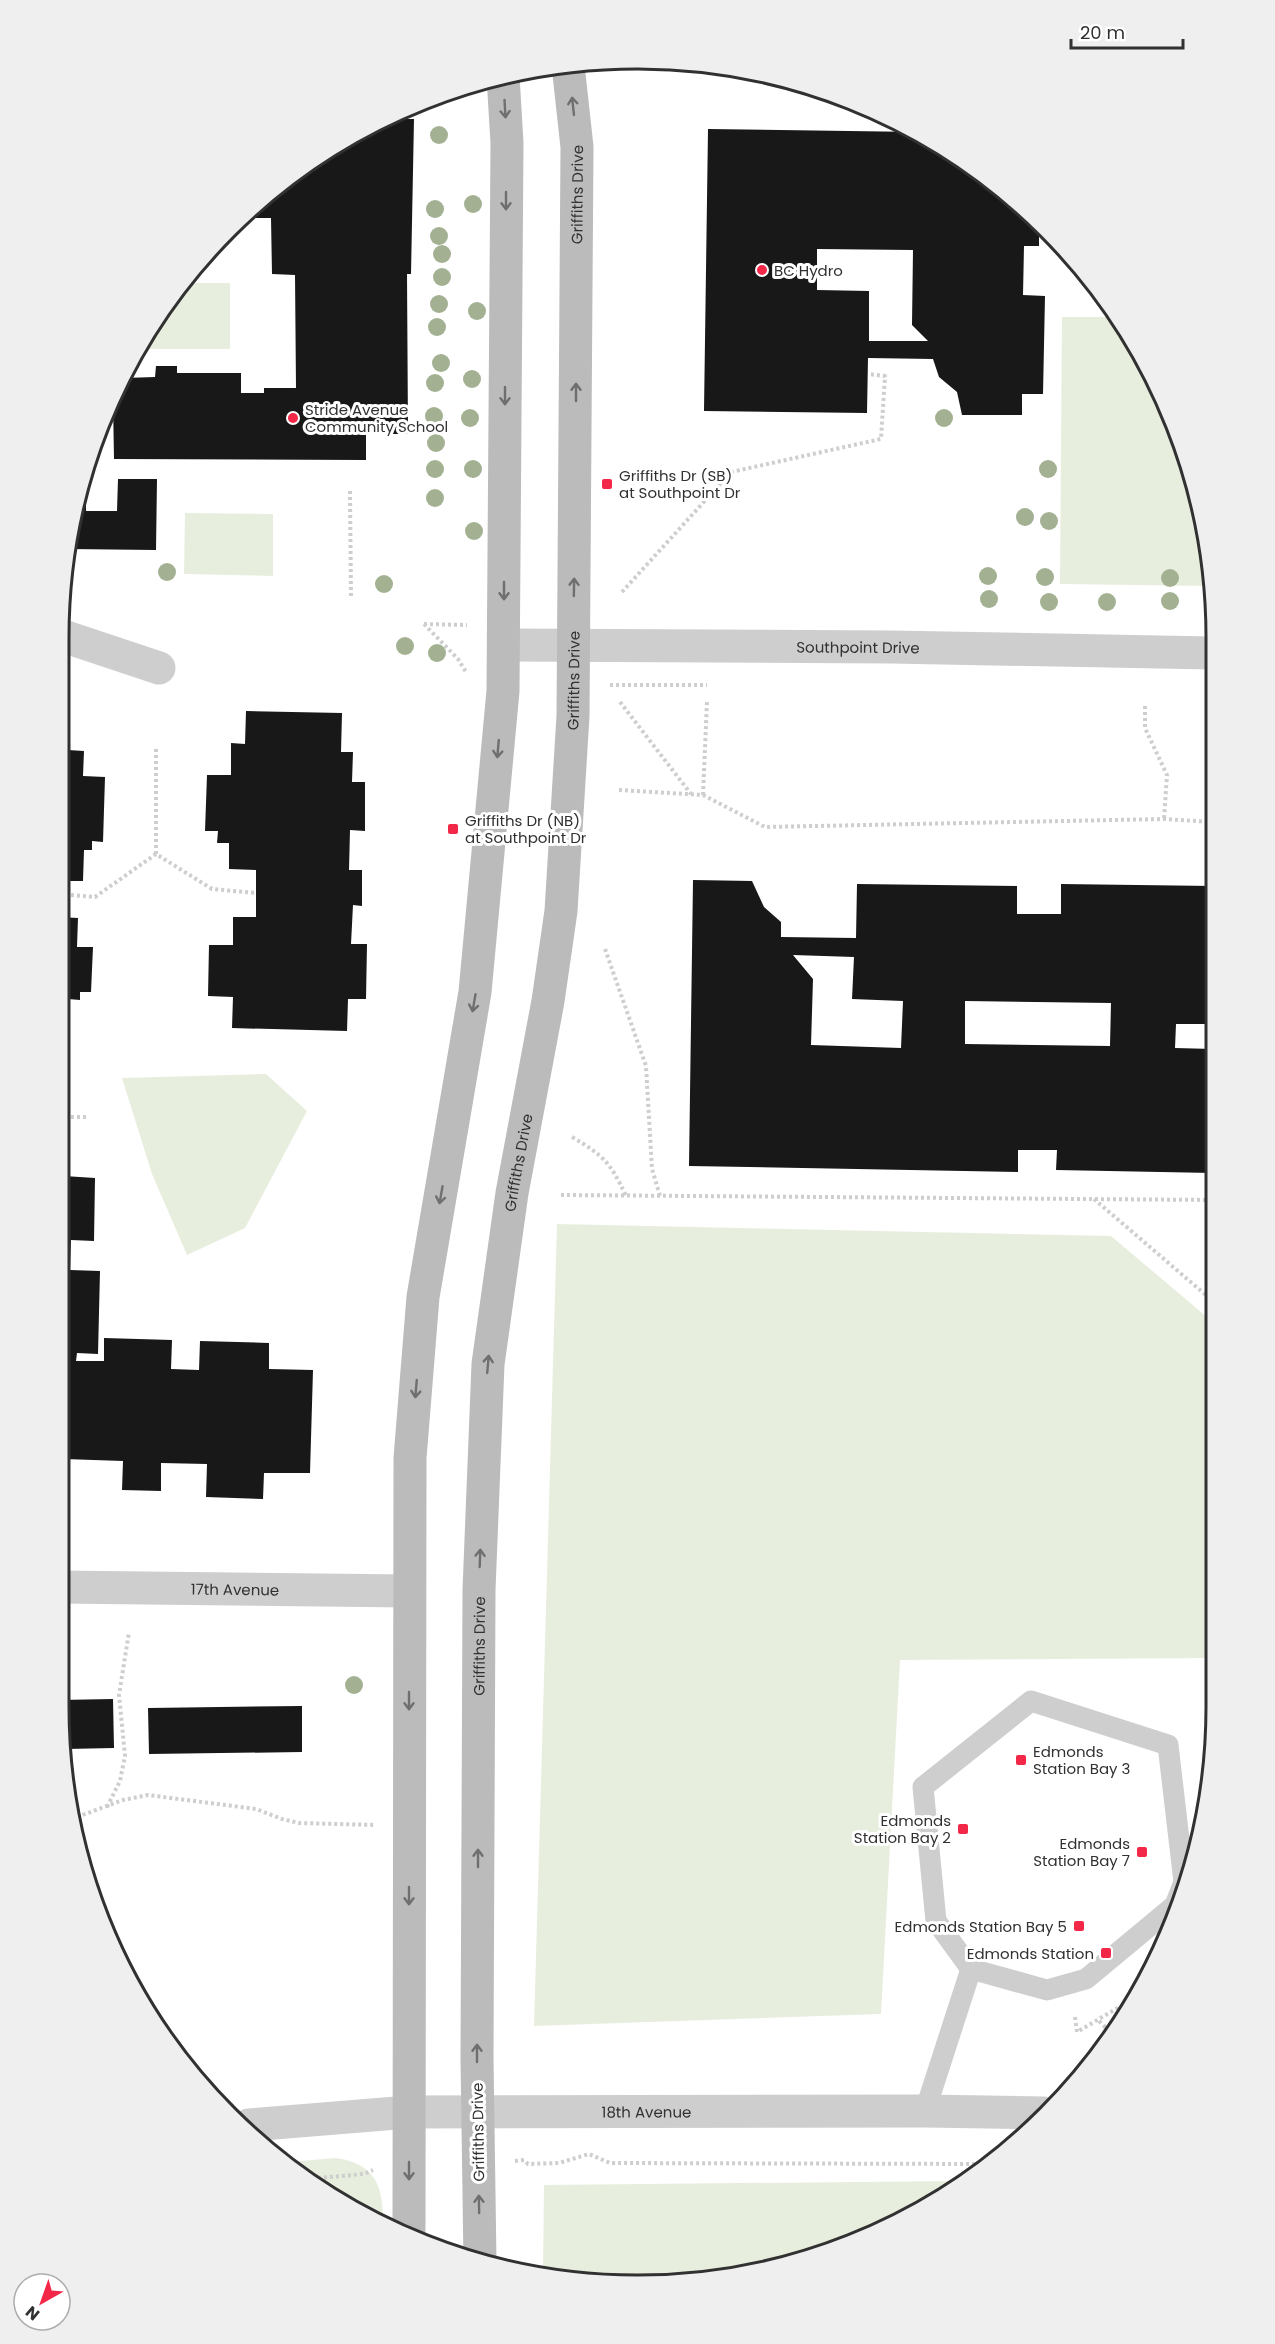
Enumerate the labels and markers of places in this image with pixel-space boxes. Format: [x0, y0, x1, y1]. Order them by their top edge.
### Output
place label: BC Hydro [774, 260, 843, 281]
marker: BC Hydro [755, 263, 769, 277]
place label: Stride Avenue Community School [305, 399, 448, 437]
marker: Stride Avenue Community School [286, 411, 300, 425]
place label: Griffiths Dr (SB) at Southpoint Dr [619, 465, 741, 503]
marker: Griffiths Dr (SB) at Southpoint Dr [600, 477, 614, 491]
place label: Griffiths Dr (NB) at Southpoint Dr [465, 810, 587, 848]
marker: Griffiths Dr (NB) at Southpoint Dr [446, 822, 460, 836]
place label: Edmonds Station Bay 3 [1033, 1741, 1130, 1779]
marker: Edmonds Station Bay 3 [1014, 1753, 1028, 1767]
place label: Edmonds Station Bay 2 [854, 1810, 951, 1848]
marker: Edmonds Station Bay 2 [956, 1822, 970, 1836]
place label: Edmonds Station Bay 7 [1033, 1833, 1130, 1871]
marker: Edmonds Station Bay 7 [1135, 1845, 1149, 1859]
place label: Edmonds Station Bay 5 [895, 1916, 1067, 1937]
marker: Edmonds Station Bay 5 [1072, 1919, 1086, 1933]
place label: Edmonds Station [967, 1943, 1094, 1964]
marker: Edmonds Station [1099, 1946, 1113, 1960]

